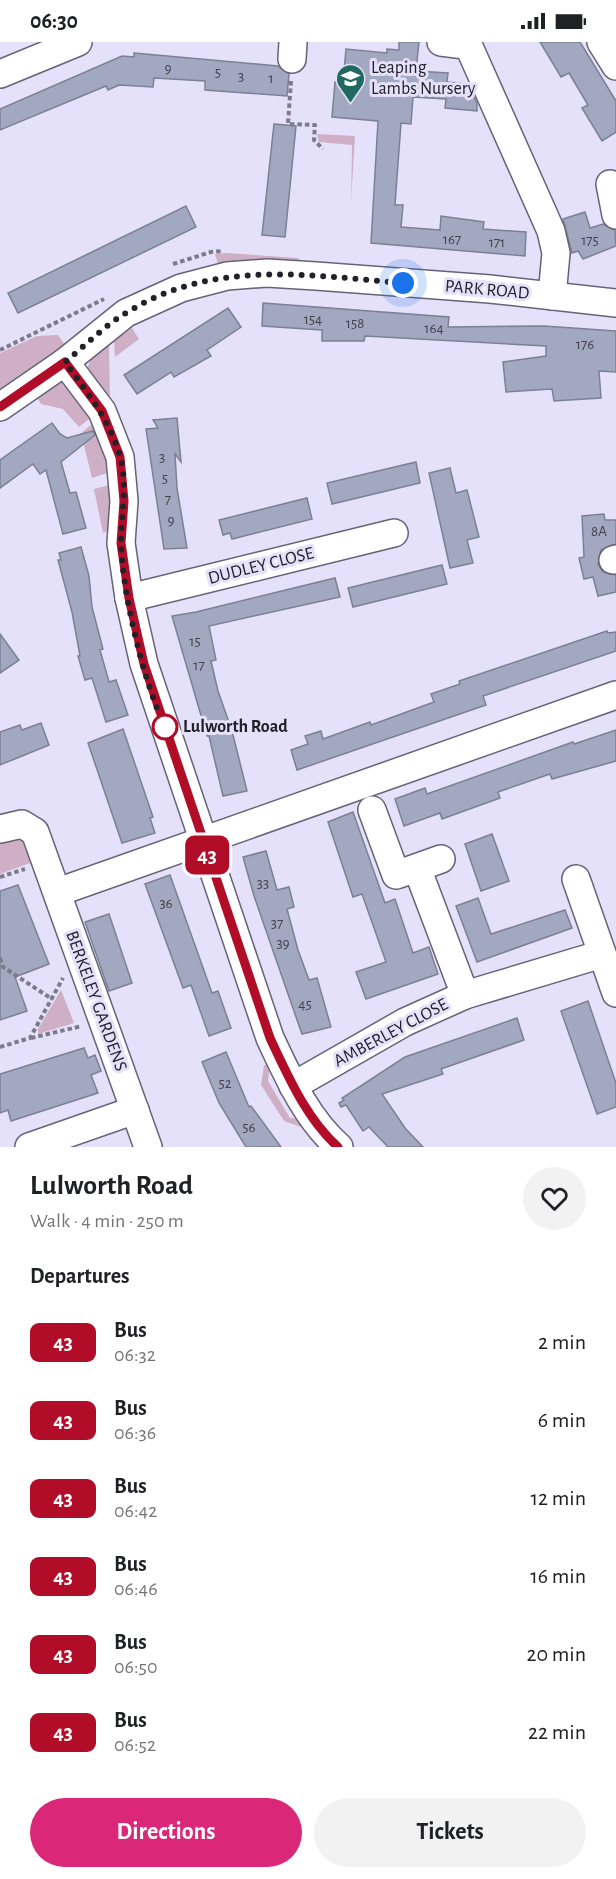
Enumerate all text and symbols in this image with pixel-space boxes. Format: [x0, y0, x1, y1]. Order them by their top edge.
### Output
text: 06:30 [30, 10, 78, 32]
place label: Leaping Lambs Nursery [371, 59, 476, 98]
house number: 9 [164, 61, 172, 76]
school or university icon: Leaping Lambs Nursery [334, 62, 366, 104]
house number: 5 [215, 65, 221, 80]
house number: 3 [238, 69, 244, 84]
house number: 1 [268, 71, 274, 86]
house number: 167 [443, 232, 461, 247]
house number: 175 [581, 233, 599, 248]
house number: 171 [489, 235, 505, 250]
your location [388, 268, 418, 298]
street label: PARK ROAD [444, 277, 530, 303]
house number: 154 [304, 312, 322, 327]
house number: 158 [346, 316, 364, 331]
house number: 164 [424, 321, 444, 336]
house number: 176 [576, 337, 594, 352]
house number: 3 [159, 450, 165, 465]
house number: 5 [162, 471, 168, 486]
house number: 7 [165, 492, 171, 507]
house number: 9 [167, 513, 175, 528]
house number: 8A [591, 524, 607, 539]
street label: DUDLEY CLOSE [206, 544, 316, 588]
house number: 15 [189, 634, 201, 649]
house number: 17 [193, 658, 205, 673]
marker: Lulworth Road [152, 714, 178, 740]
place label: Lulworth Road [183, 718, 288, 736]
line badge: 43 [180, 836, 234, 874]
text: 43 [197, 845, 217, 866]
house number: 33 [257, 876, 269, 891]
house number: 36 [159, 896, 173, 911]
house number: 37 [271, 916, 283, 931]
street label: BERKELEY GARDENS [62, 928, 130, 1074]
house number: 39 [276, 936, 290, 951]
street label: AMBERLEY CLOSE [331, 995, 451, 1071]
house number: 45 [298, 997, 312, 1012]
house number: 52 [218, 1076, 232, 1091]
house number: 56 [242, 1120, 256, 1135]
button: heart [523, 1167, 586, 1230]
text: Lulworth Road [30, 1172, 193, 1200]
text: Walk · 4 min · 250 m [30, 1211, 184, 1231]
text: Departures [30, 1265, 130, 1287]
text: Bus [114, 1319, 147, 1341]
text: 2 min [538, 1331, 586, 1353]
text: 43 [53, 1332, 73, 1353]
text: 06:32 [114, 1345, 156, 1365]
text: Bus [114, 1397, 147, 1419]
text: 6 min [538, 1409, 586, 1431]
text: 43 [53, 1410, 73, 1431]
text: 06:36 [114, 1423, 156, 1443]
text: Bus [114, 1475, 147, 1497]
text: 12 min [531, 1487, 586, 1509]
text: 43 [53, 1488, 73, 1509]
text: 06:42 [114, 1501, 157, 1521]
text: Bus [114, 1553, 147, 1575]
text: 16 min [530, 1565, 586, 1587]
text: 43 [53, 1566, 73, 1587]
text: 06:46 [114, 1579, 158, 1599]
text: Bus [114, 1631, 147, 1653]
text: 20 min [526, 1643, 586, 1665]
text: 43 [53, 1644, 73, 1665]
text: 06:50 [114, 1657, 157, 1677]
text: Bus [114, 1709, 147, 1731]
text: 22 min [528, 1721, 586, 1743]
text: 43 [53, 1722, 73, 1743]
text: 06:52 [114, 1735, 156, 1755]
button: Directions [30, 1798, 302, 1867]
button: Tickets [314, 1798, 586, 1867]

